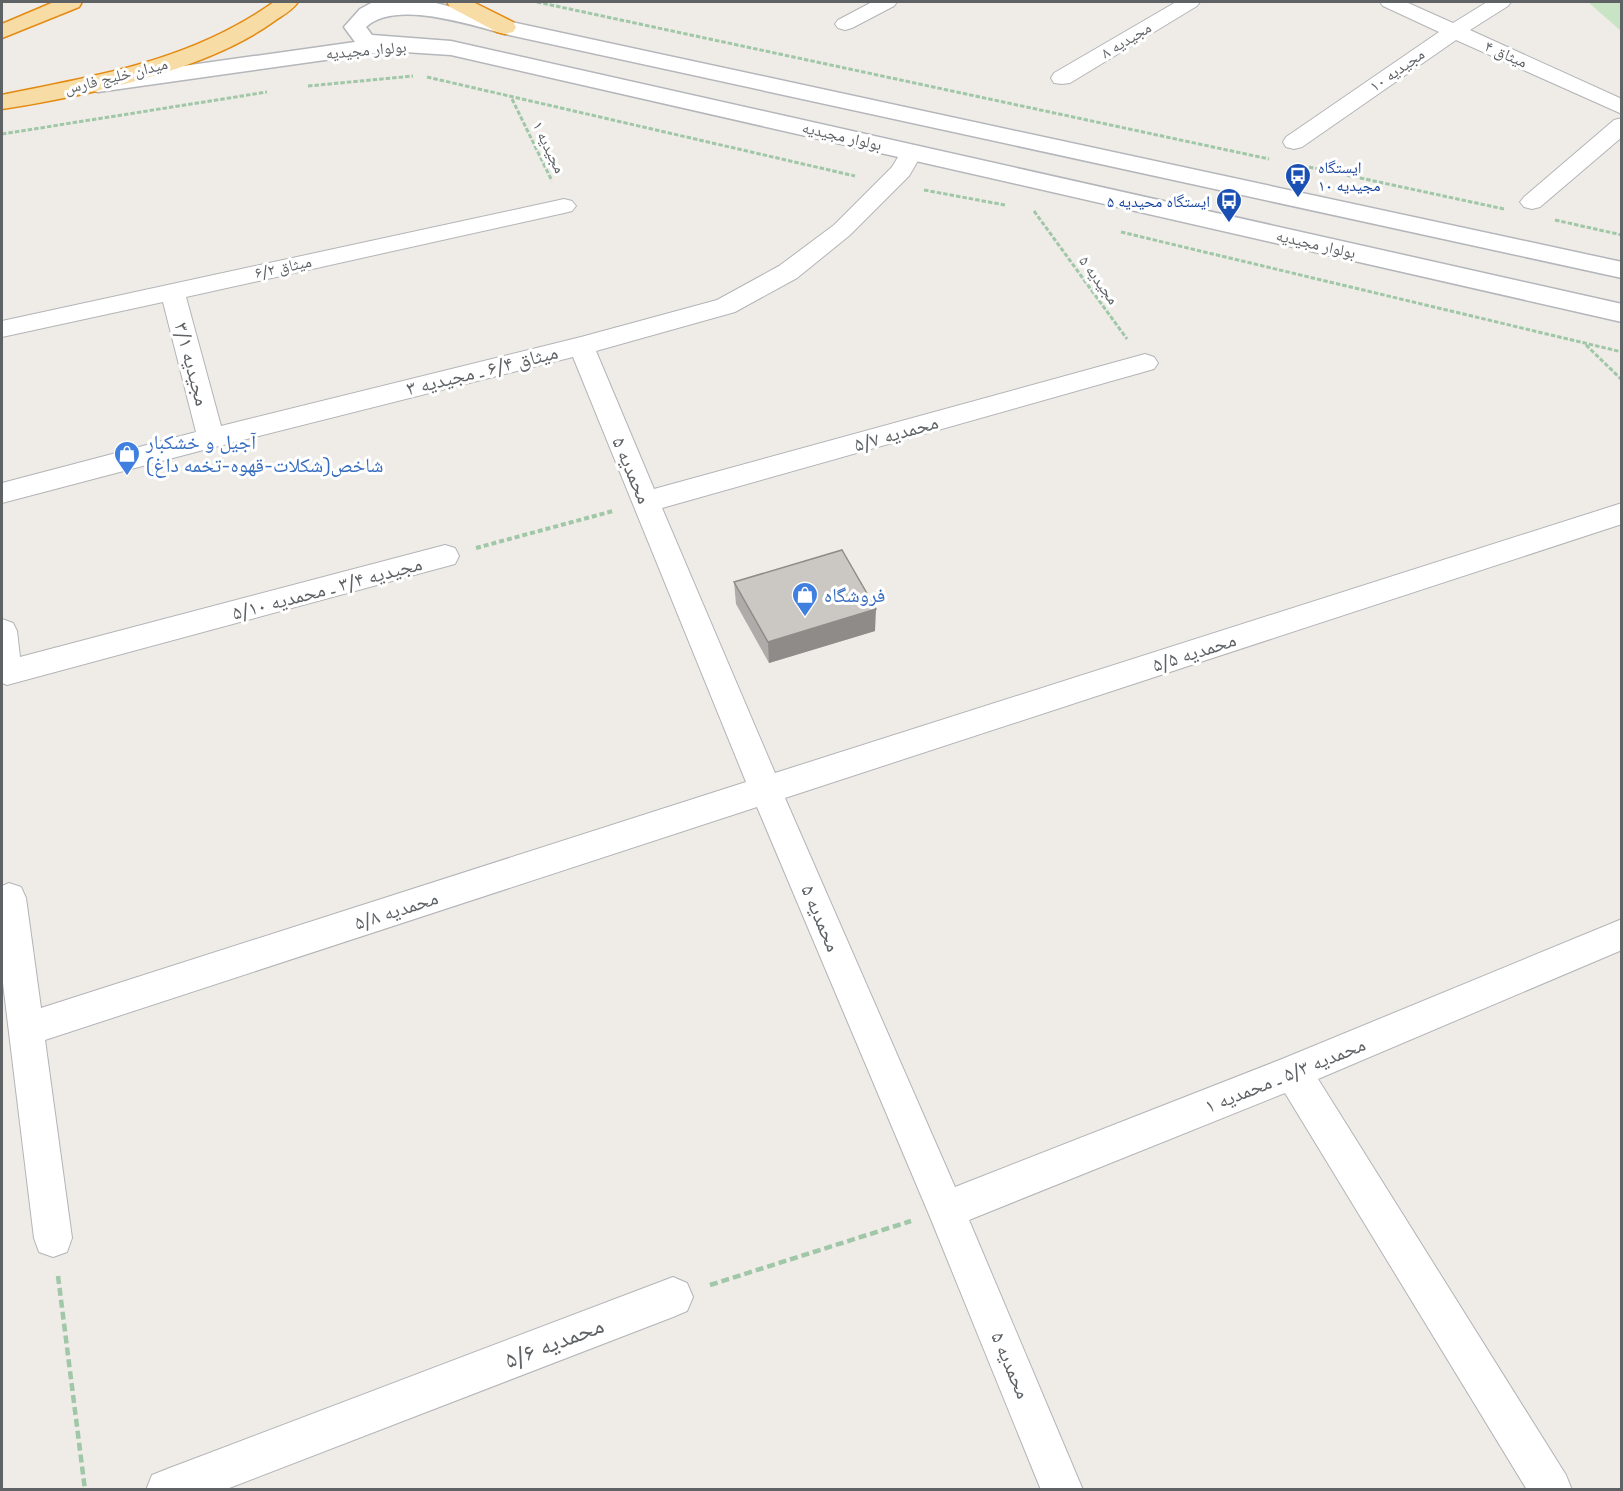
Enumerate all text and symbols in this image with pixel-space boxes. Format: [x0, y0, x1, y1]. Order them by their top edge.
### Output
street label: مجیدیه ۸ [1097, 17, 1155, 63]
street label: میثاق ۴ [1481, 35, 1531, 73]
street label: بولوار مجیدیه [325, 36, 407, 64]
street label: مجیدیه ۱۰ [1365, 43, 1429, 97]
street label: میدان خلیج فارس [62, 53, 170, 99]
street label: بولوار مجیدیه [800, 117, 884, 155]
street label: مجیدیه ۱ [527, 118, 571, 176]
place label: ایستگاه مجیدیه ۱۰ [1318, 157, 1381, 196]
bus stop icon: ایستگاه مجیدیه ۱۰ [1283, 161, 1313, 199]
bus stop icon: ایستگاه محیدیه ۵ [1214, 186, 1244, 224]
place label: ایستگاه محیدیه ۵ [1107, 191, 1210, 212]
street label: بولوار مجیدیه [1274, 225, 1358, 263]
street label: میثاق ۶/۲ [253, 251, 313, 283]
street label: مجیدیه ۵ [1074, 251, 1124, 309]
street label: مجیدیه ۳/۱ [168, 319, 216, 409]
street label: میثاق ۶/۴ ـ مجیدیه ۳ [403, 339, 561, 401]
street label: محمدیه ۵/۷ [851, 409, 941, 457]
place label: آجیل و خشکبار شاخص(شکلات-قهوه-تخمه داغ) [145, 429, 384, 478]
street label: محمدیه ۵ [606, 433, 658, 507]
shop icon: آجیل و خشکبار شاخص(شکلات-قهوه-تخمه داغ) [112, 439, 142, 477]
street label: مجیدیه ۳/۴ ـ محمدیه ۵/۱۰ [229, 550, 425, 626]
shop icon: فروشگاه [790, 580, 820, 618]
place label: فروشگاه [824, 582, 885, 608]
street label: محمدیه ۵/۵ [1149, 626, 1239, 678]
street label: محمدیه ۵ [795, 881, 847, 955]
street label: محمدیه ۵/۸ [351, 884, 441, 936]
street label: محمدیه ۵/۳ ـ محمدیه ۱ [1201, 1031, 1369, 1119]
street label: محمدیه ۵/۶ [500, 1309, 608, 1375]
street label: محمدیه ۵ [985, 1328, 1037, 1402]

